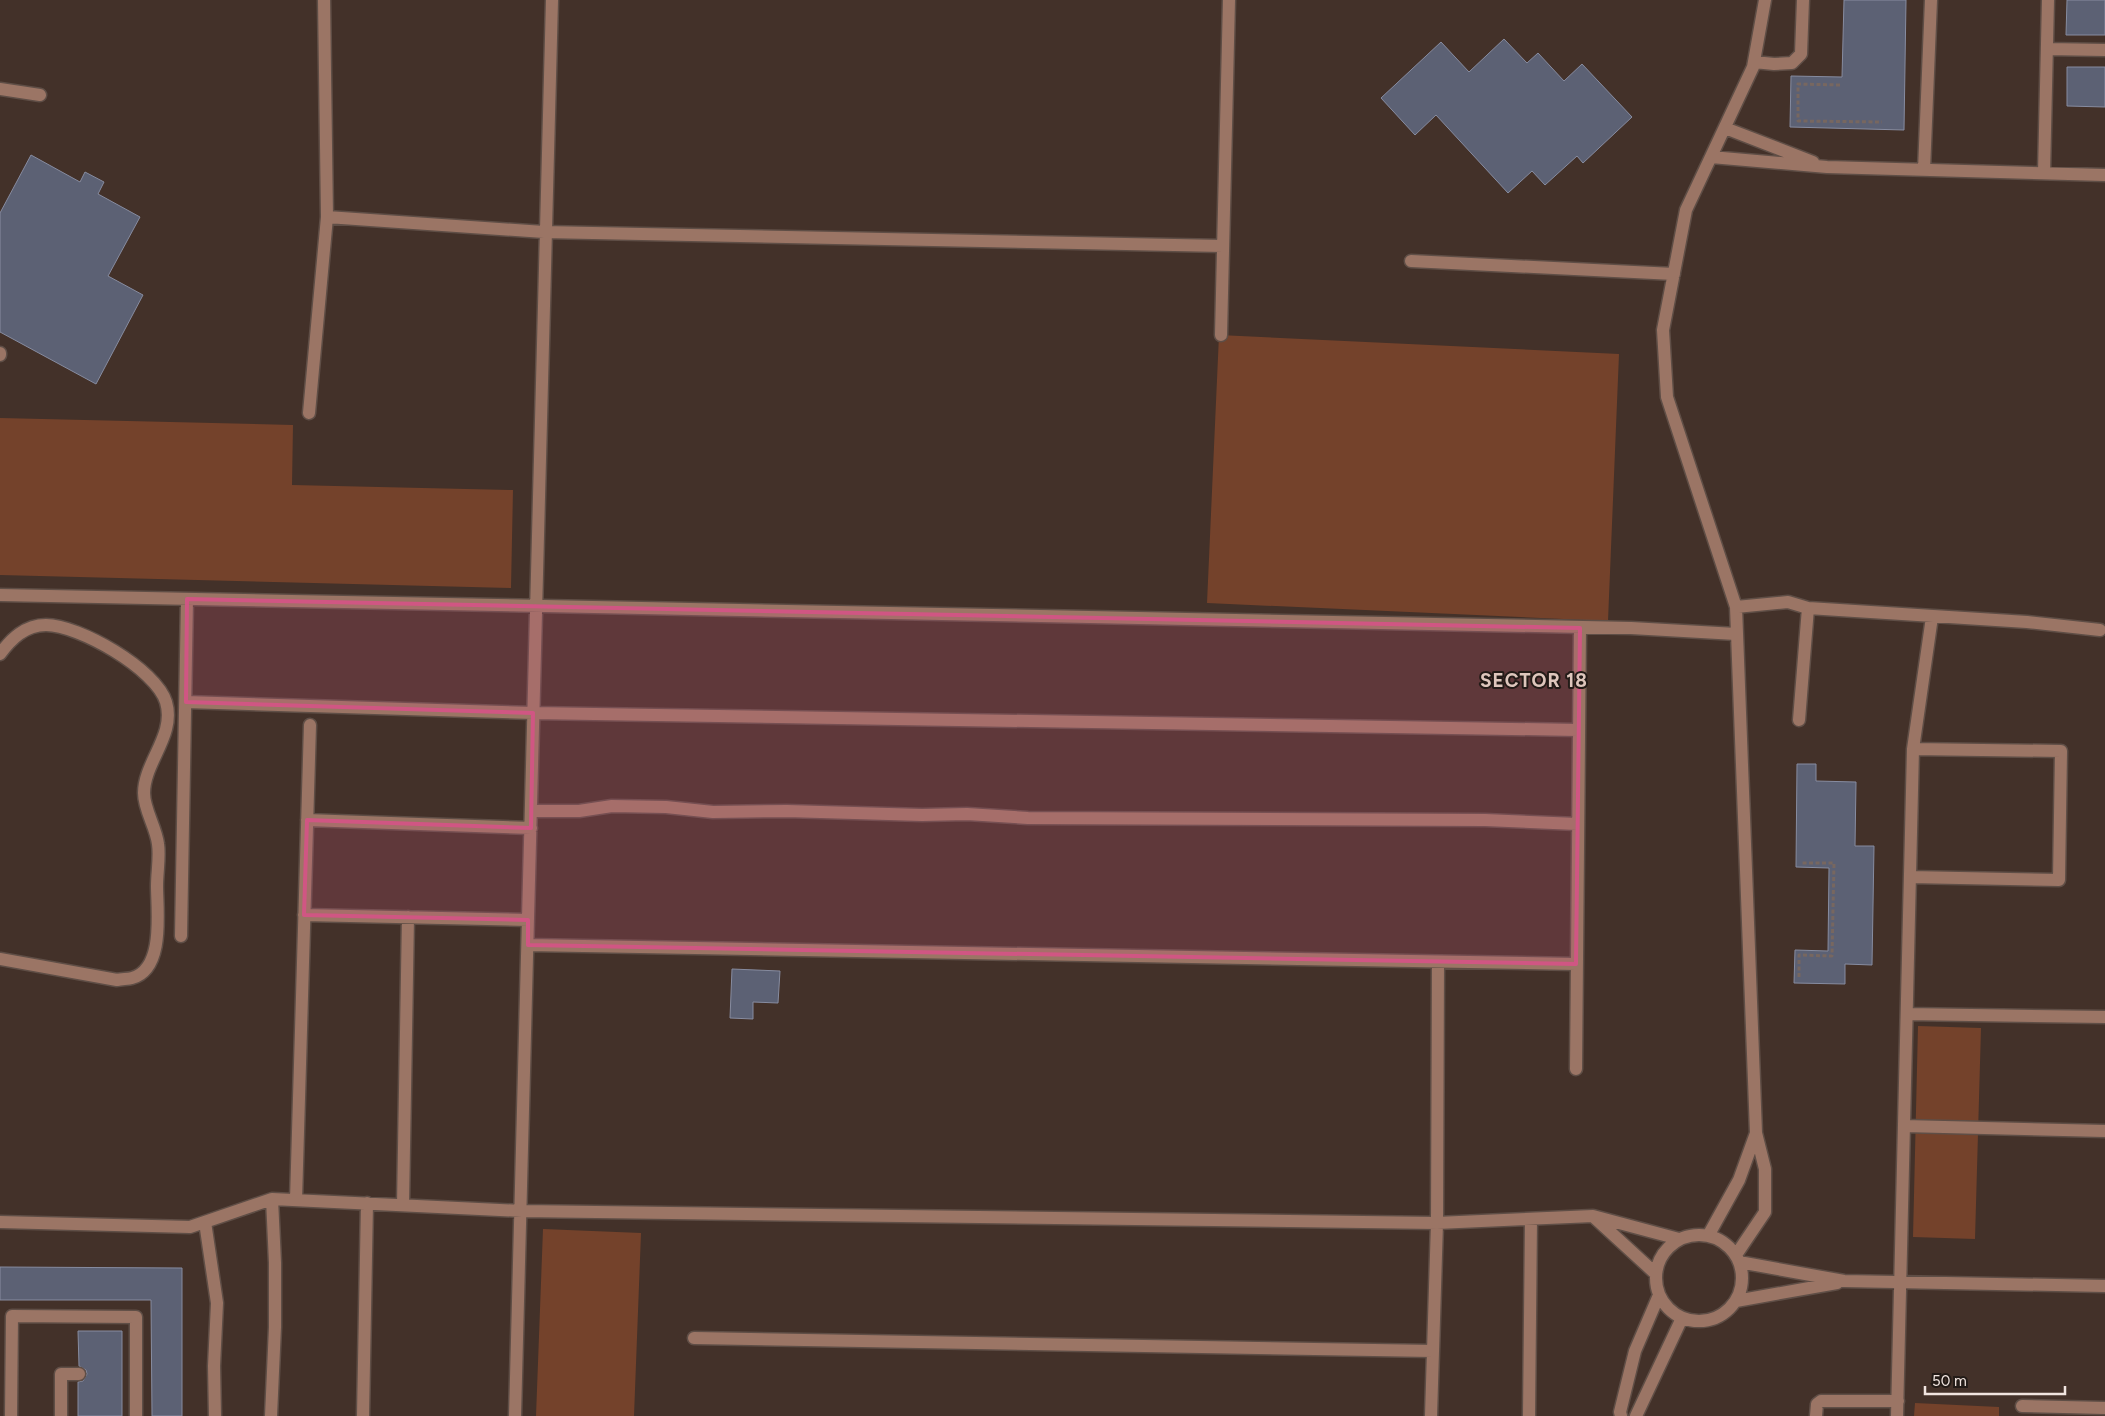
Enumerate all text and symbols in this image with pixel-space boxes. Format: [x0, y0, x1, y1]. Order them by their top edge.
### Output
district label: SECTOR 18 [1480, 669, 1588, 692]
scale bar [1925, 1364, 2065, 1396]
text: 50 m [1932, 1372, 1967, 1390]

